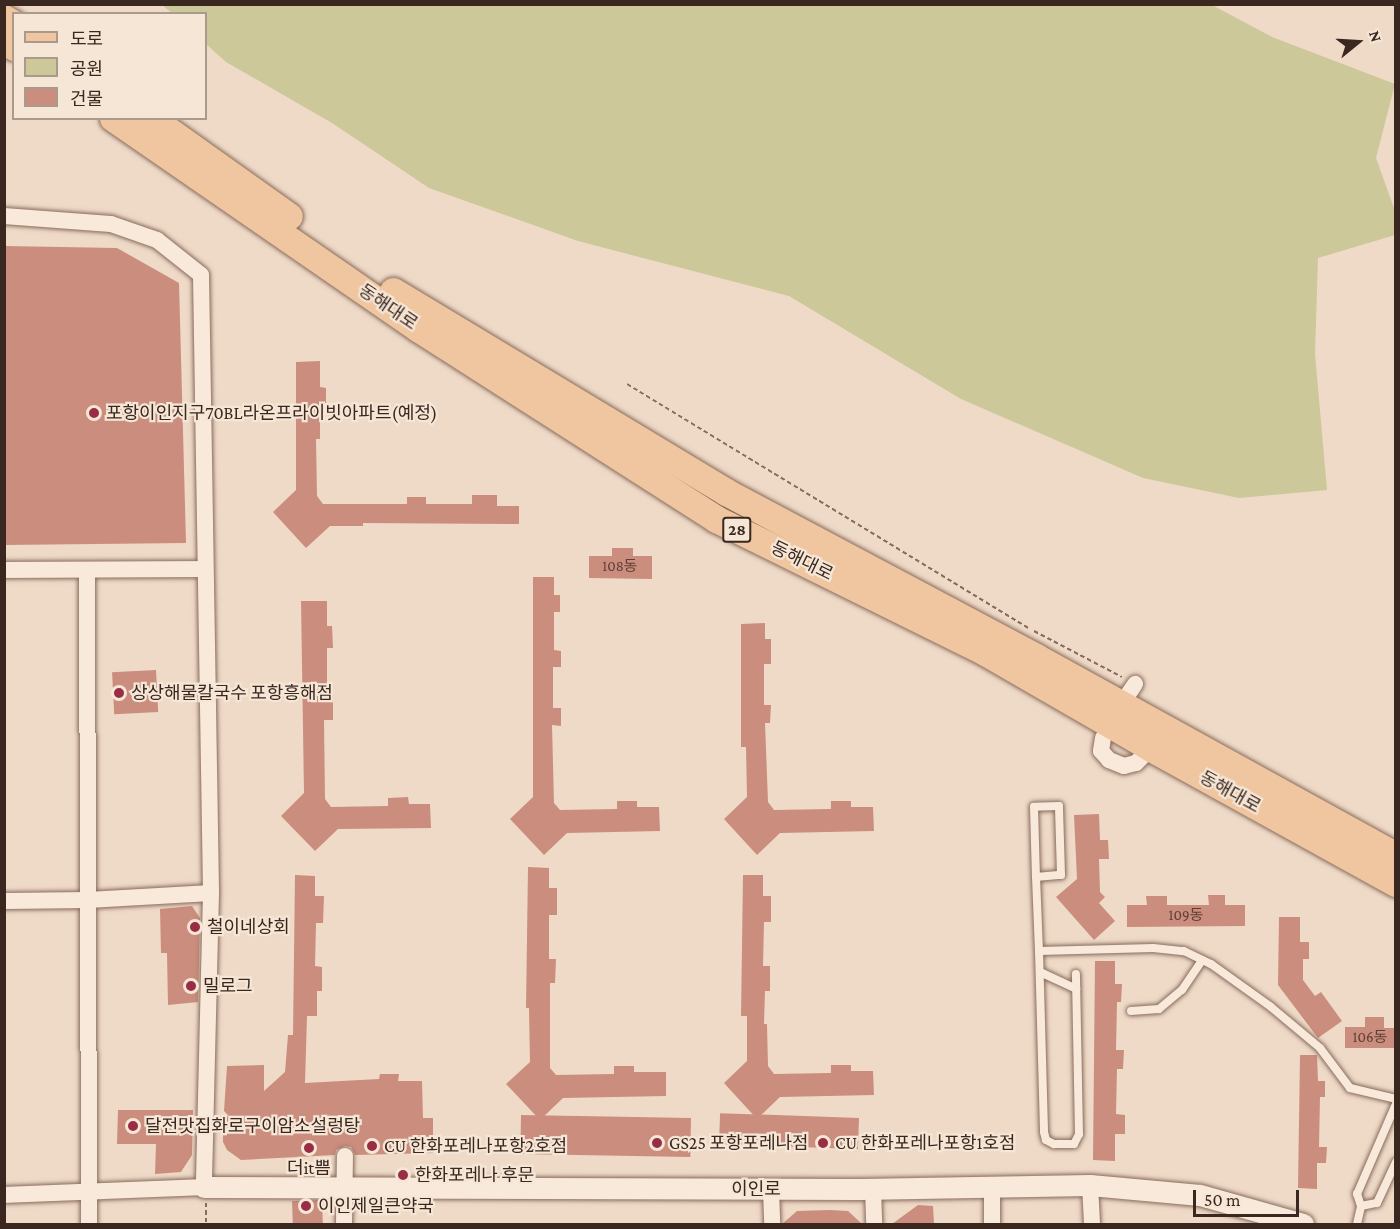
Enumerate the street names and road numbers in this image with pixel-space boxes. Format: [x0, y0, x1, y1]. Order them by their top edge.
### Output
street label: 동해대로 [355, 280, 421, 334]
road number: 28 [722, 517, 752, 543]
street label: 동해대로 [767, 537, 837, 585]
street label: 동해대로 [1196, 766, 1264, 818]
street label: 이인로 [731, 1178, 781, 1200]

